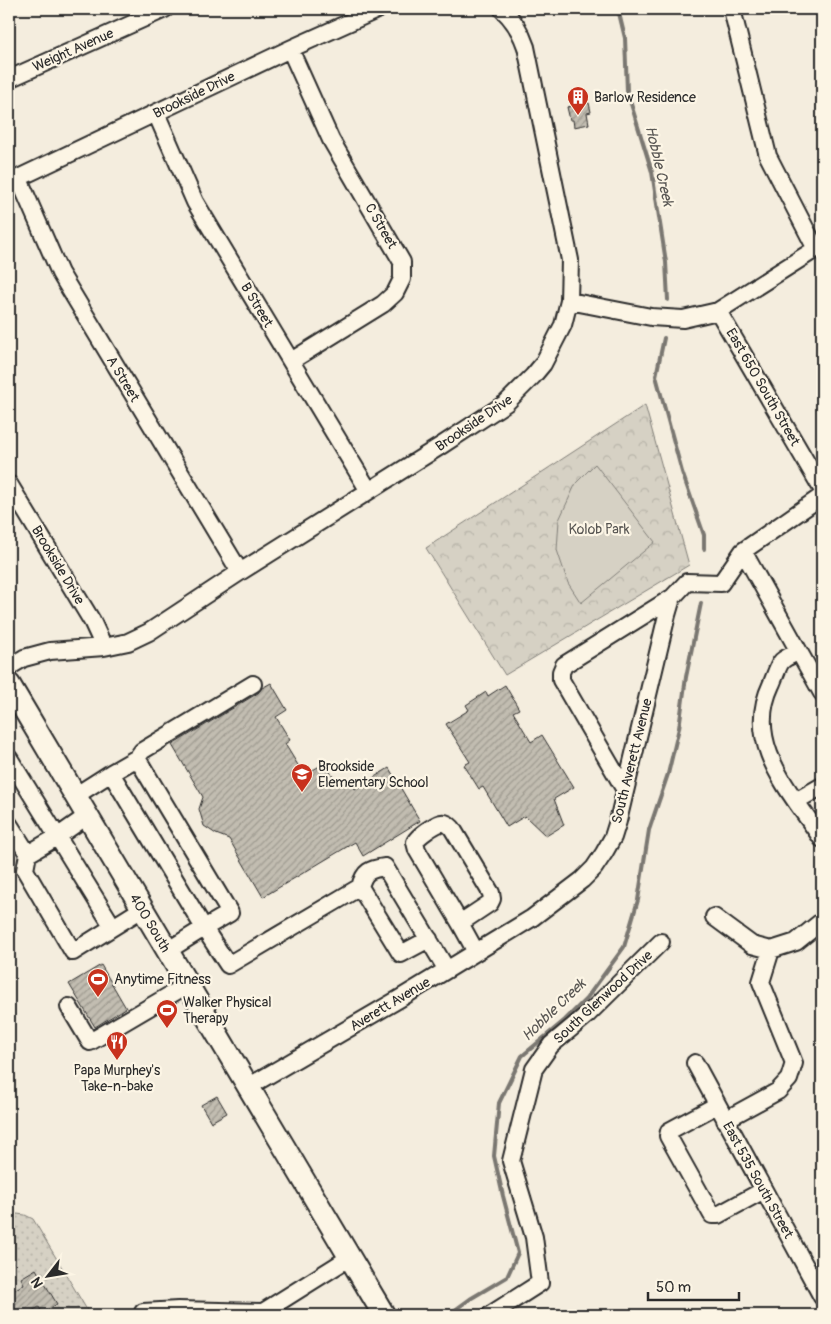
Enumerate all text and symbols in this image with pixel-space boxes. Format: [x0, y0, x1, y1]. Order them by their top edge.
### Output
street label: Weight Avenue [30, 25, 116, 75]
street label: Brookside Drive [150, 68, 238, 122]
building icon: Barlow Residence [566, 85, 590, 116]
place label: Barlow Residence [594, 89, 696, 106]
water label: Hobble Creek [641, 124, 678, 210]
street label: C Street [361, 200, 401, 252]
street label: B Street [237, 280, 277, 331]
street label: East 650 South Street [722, 325, 804, 449]
street label: A Street [103, 353, 143, 405]
street label: Brookside Drive [432, 391, 516, 455]
park label: Kolob Park [568, 521, 630, 538]
street label: Brookside Drive [28, 522, 88, 608]
street label: South Averett Avenue [608, 697, 656, 825]
place label: Brookside Elementary School [318, 758, 429, 791]
school or university icon: Brookside Elementary School [290, 762, 314, 793]
street label: 400 South [126, 891, 174, 955]
street label: South Glenwood Drive [550, 947, 656, 1047]
sports icon: Anytime Fitness [86, 967, 110, 998]
place label: Anytime Fitness [114, 971, 212, 988]
street label: Averett Avenue [347, 973, 433, 1035]
water label: Hobble Creek [518, 974, 591, 1045]
place label: Walker Physical Therapy [183, 994, 272, 1027]
sports icon: Walker Physical Therapy [155, 998, 179, 1029]
restaurant icon: Papa Murphey's Take-n-bake [105, 1030, 129, 1061]
place label: Papa Murphey's Take-n-bake [74, 1062, 161, 1095]
street label: East 535 South Street [719, 1119, 797, 1242]
north arrow [22, 1252, 72, 1302]
scale bar [648, 1269, 740, 1301]
text: N [28, 1274, 47, 1291]
text: 50 m [656, 1278, 691, 1297]

